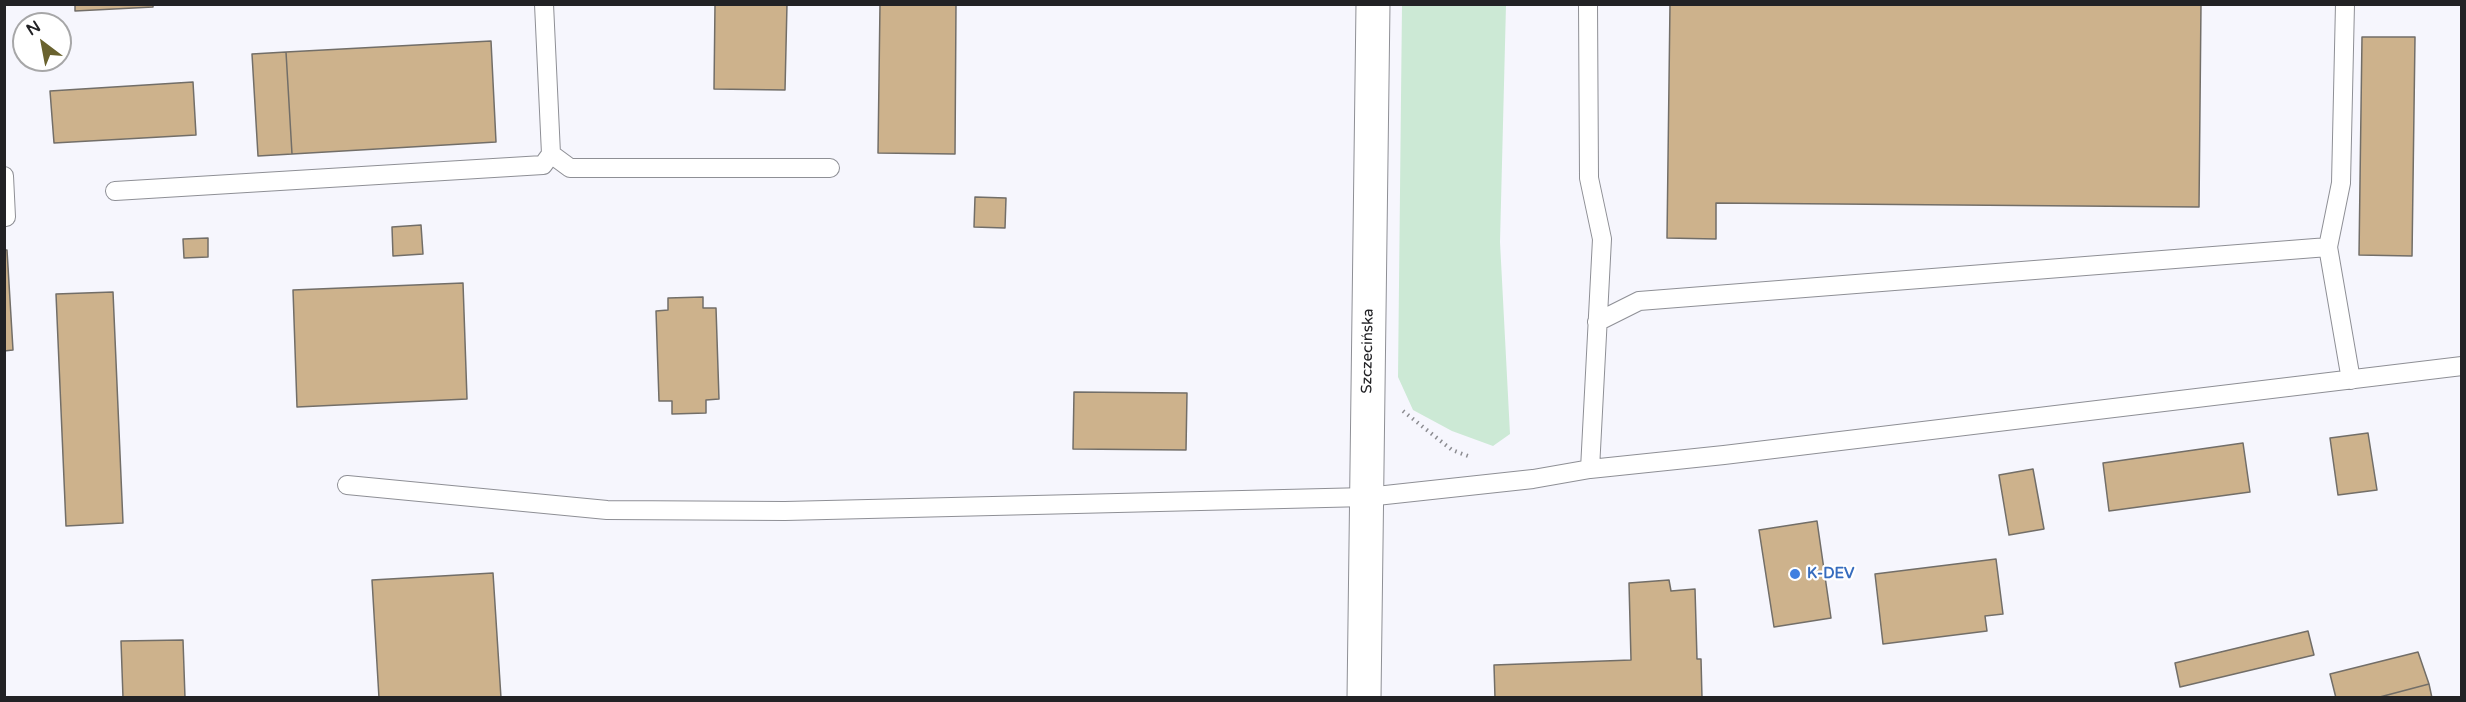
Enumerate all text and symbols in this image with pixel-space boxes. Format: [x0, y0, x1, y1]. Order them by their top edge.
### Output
north arrow [12, 12, 72, 72]
text: N [23, 17, 44, 40]
street label: Szczecińska [1358, 308, 1378, 394]
place label: K-DEV [1807, 565, 1854, 583]
marker: K-DEV [1788, 567, 1802, 581]

